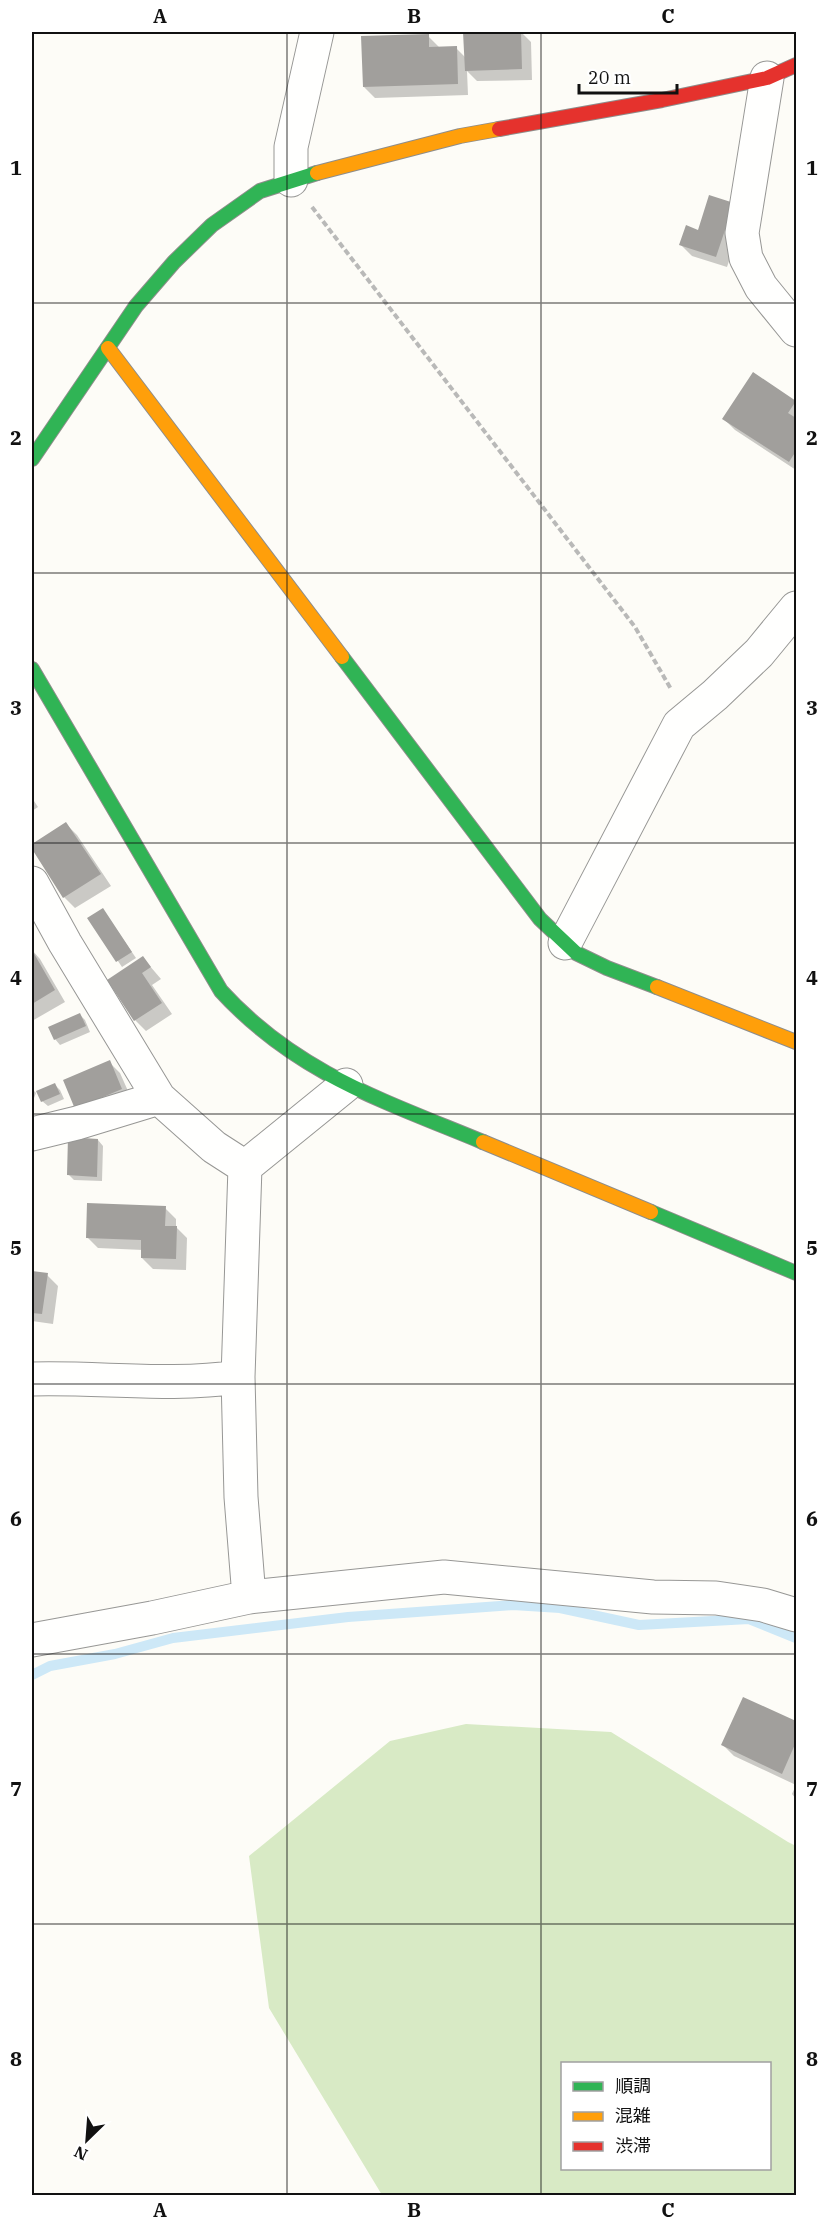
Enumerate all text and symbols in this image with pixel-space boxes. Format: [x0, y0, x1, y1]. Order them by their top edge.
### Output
text: A [153, 2, 167, 29]
text: B [407, 2, 421, 29]
text: C [661, 2, 675, 29]
scale bar [579, 57, 676, 95]
text: 20 m [588, 66, 631, 89]
text: 1 [10, 154, 22, 181]
text: 1 [806, 154, 818, 181]
text: 2 [10, 424, 22, 451]
text: 2 [806, 424, 818, 451]
text: 3 [10, 694, 22, 721]
text: 3 [806, 694, 818, 721]
text: 4 [10, 964, 22, 991]
text: 4 [806, 964, 818, 991]
text: 5 [10, 1234, 22, 1261]
text: 5 [806, 1234, 818, 1261]
text: 6 [10, 1505, 22, 1532]
text: 6 [806, 1505, 818, 1532]
text: 7 [10, 1775, 22, 1802]
text: 7 [806, 1775, 818, 1802]
text: 8 [10, 2045, 22, 2072]
text: 8 [806, 2045, 818, 2072]
legend [561, 2062, 771, 2170]
text: 順調 [615, 2074, 651, 2097]
text: 混雑 [615, 2104, 651, 2127]
north arrow [57, 2110, 117, 2170]
text: 渋滞 [615, 2134, 651, 2157]
text: N [71, 2142, 91, 2165]
text: A [153, 2196, 167, 2223]
text: B [407, 2196, 421, 2223]
text: C [661, 2196, 675, 2223]

